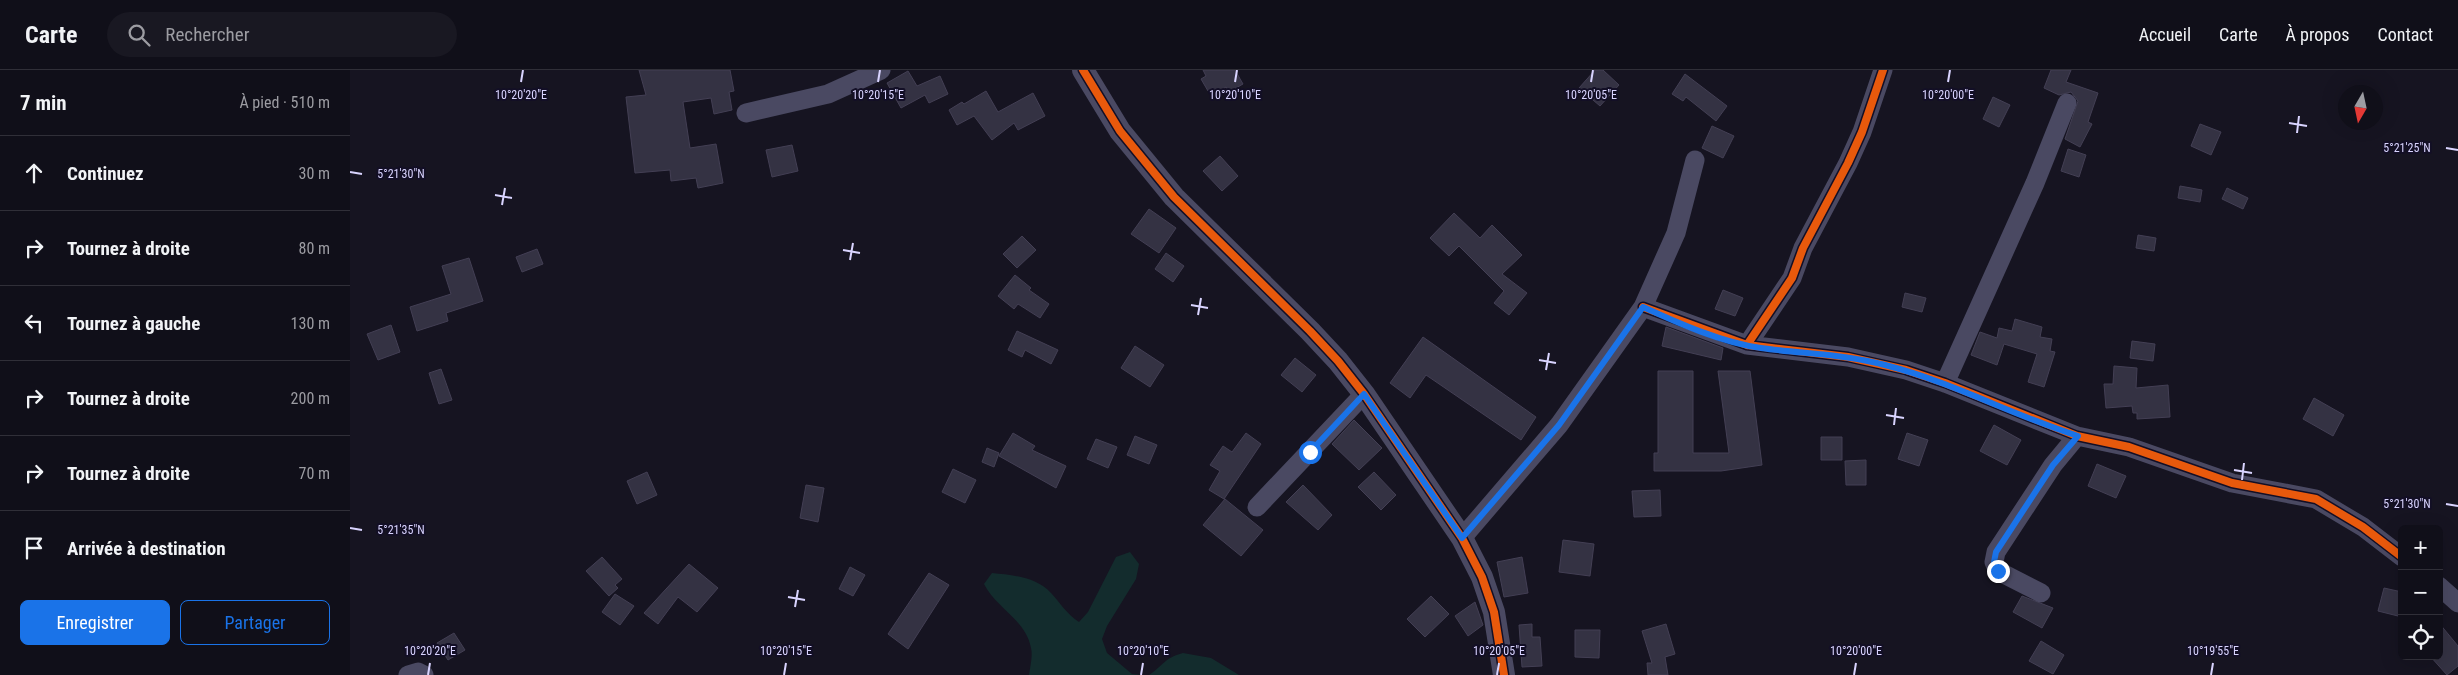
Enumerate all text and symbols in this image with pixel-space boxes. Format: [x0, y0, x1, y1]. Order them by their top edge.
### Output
search box [107, 12, 457, 57]
text: Carte [25, 21, 77, 49]
icon: search [125, 21, 153, 49]
text: Rechercher [165, 23, 249, 46]
text: Accueil [2139, 24, 2191, 45]
text: Carte [2219, 24, 2258, 45]
text: À propos [2286, 24, 2349, 45]
text: Contact [2377, 24, 2433, 45]
north arrow [2338, 85, 2383, 130]
text: 10°20'20"E [495, 88, 547, 102]
text: 10°20'15"E [852, 88, 904, 102]
text: 10°20'10"E [1209, 88, 1261, 102]
text: 10°20'05"E [1565, 88, 1617, 102]
text: 10°20'00"E [1922, 88, 1974, 102]
text: 7 min [20, 91, 67, 115]
text: À pied · 510 m [239, 93, 330, 112]
text: 5°21'25"N [2383, 141, 2431, 155]
icon: ahead [20, 159, 48, 187]
text: Continuez [67, 162, 144, 185]
text: 30 m [298, 164, 330, 183]
text: 5°21'30"N [377, 167, 425, 181]
icon: right [20, 234, 48, 262]
text: Tournez à droite [67, 237, 190, 260]
text: 80 m [298, 239, 330, 258]
icon: left [20, 309, 48, 337]
text: Tournez à gauche [67, 312, 200, 335]
text: 130 m [291, 314, 330, 333]
icon: right [20, 384, 48, 412]
text: Tournez à droite [67, 387, 190, 410]
text: 200 m [291, 389, 330, 408]
route start [1299, 441, 1322, 464]
icon: right [20, 459, 48, 487]
text: Tournez à droite [67, 462, 190, 485]
text: 70 m [298, 464, 330, 483]
text: 5°21'30"N [2383, 497, 2431, 511]
text: 5°21'35"N [377, 523, 425, 537]
map controls [2398, 525, 2443, 660]
button: + [2398, 525, 2443, 570]
icon: arrive [20, 534, 48, 562]
text: Arrivée à destination [67, 537, 226, 560]
route end [1987, 560, 2010, 583]
button: − [2398, 570, 2443, 615]
button: Enregistrer [20, 600, 170, 645]
button: Partager [180, 600, 330, 645]
button: locate [2398, 615, 2443, 660]
text: 10°20'20"E [404, 644, 456, 658]
text: 10°20'15"E [760, 644, 812, 658]
text: 10°20'10"E [1117, 644, 1169, 658]
text: 10°20'05"E [1473, 644, 1525, 658]
text: 10°20'00"E [1830, 644, 1882, 658]
text: 10°19'55"E [2187, 644, 2239, 658]

